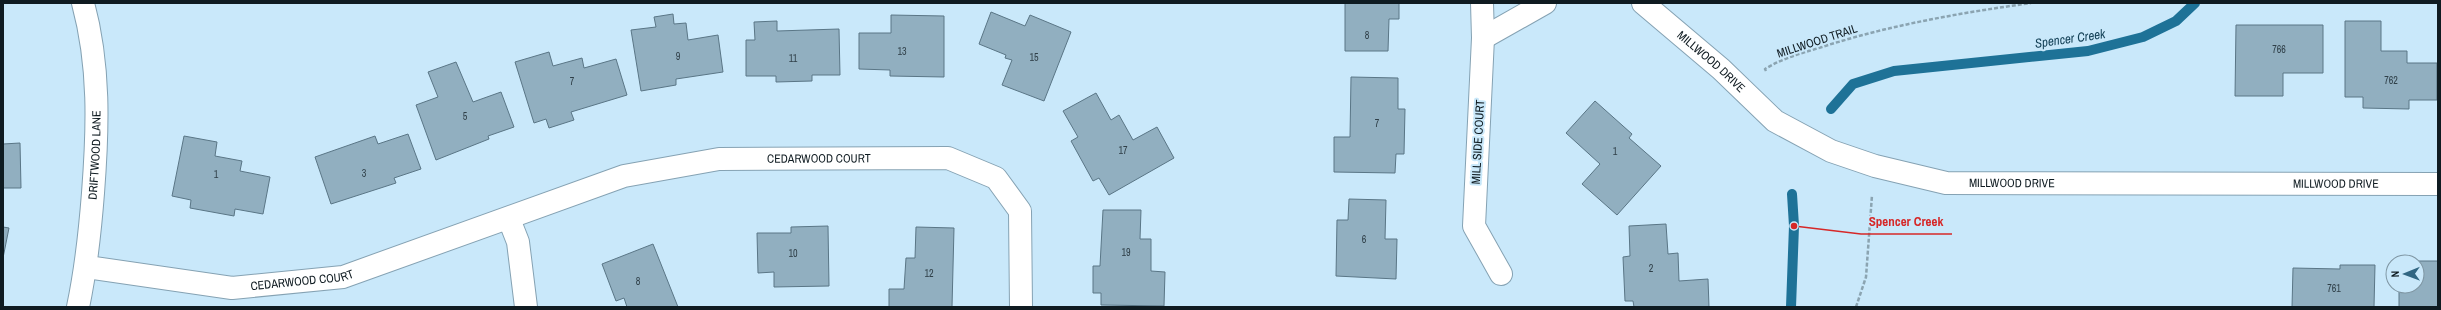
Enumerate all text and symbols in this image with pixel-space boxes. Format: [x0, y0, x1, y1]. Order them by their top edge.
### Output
street label: MILLWOOD TRAIL [1775, 20, 1860, 61]
water label: Spencer Creek [2034, 25, 2107, 52]
street label: MILLWOOD DRIVE [1674, 27, 1749, 96]
house number: 8 [1365, 29, 1370, 42]
house number: 766 [2272, 43, 2286, 56]
house number: 13 [897, 45, 907, 58]
house number: 9 [676, 50, 681, 63]
house number: 15 [1029, 51, 1039, 64]
house number: 11 [789, 52, 798, 65]
house number: 762 [2384, 74, 2398, 87]
house number: 7 [570, 75, 575, 88]
street label: MILL SIDE COURT [1468, 99, 1488, 185]
house number: 5 [463, 110, 468, 123]
street label: DRIFTWOOD LANE [85, 111, 105, 200]
house number: 7 [1375, 117, 1380, 130]
house number: 17 [1118, 144, 1128, 157]
house number: 1 [1613, 145, 1618, 158]
street label: CEDARWOOD COURT [767, 150, 871, 167]
house number: 3 [362, 167, 367, 180]
house number: 1 [214, 168, 219, 181]
street label: MILLWOOD DRIVE [1969, 175, 2055, 191]
street label: MILLWOOD DRIVE [2293, 176, 2379, 192]
callout: Spencer Creek [1861, 209, 1952, 234]
text: Spencer Creek [1869, 213, 1943, 230]
house number: 6 [1362, 233, 1367, 246]
house number: 19 [1121, 246, 1131, 259]
house number: 10 [788, 247, 798, 260]
north arrow [2385, 254, 2425, 294]
house number: 2 [1649, 262, 1654, 275]
street label: CEDARWOOD COURT [250, 266, 356, 294]
house number: 12 [924, 267, 934, 280]
text: N [2388, 271, 2402, 278]
house number: 8 [636, 275, 641, 288]
house number: 761 [2327, 282, 2341, 295]

